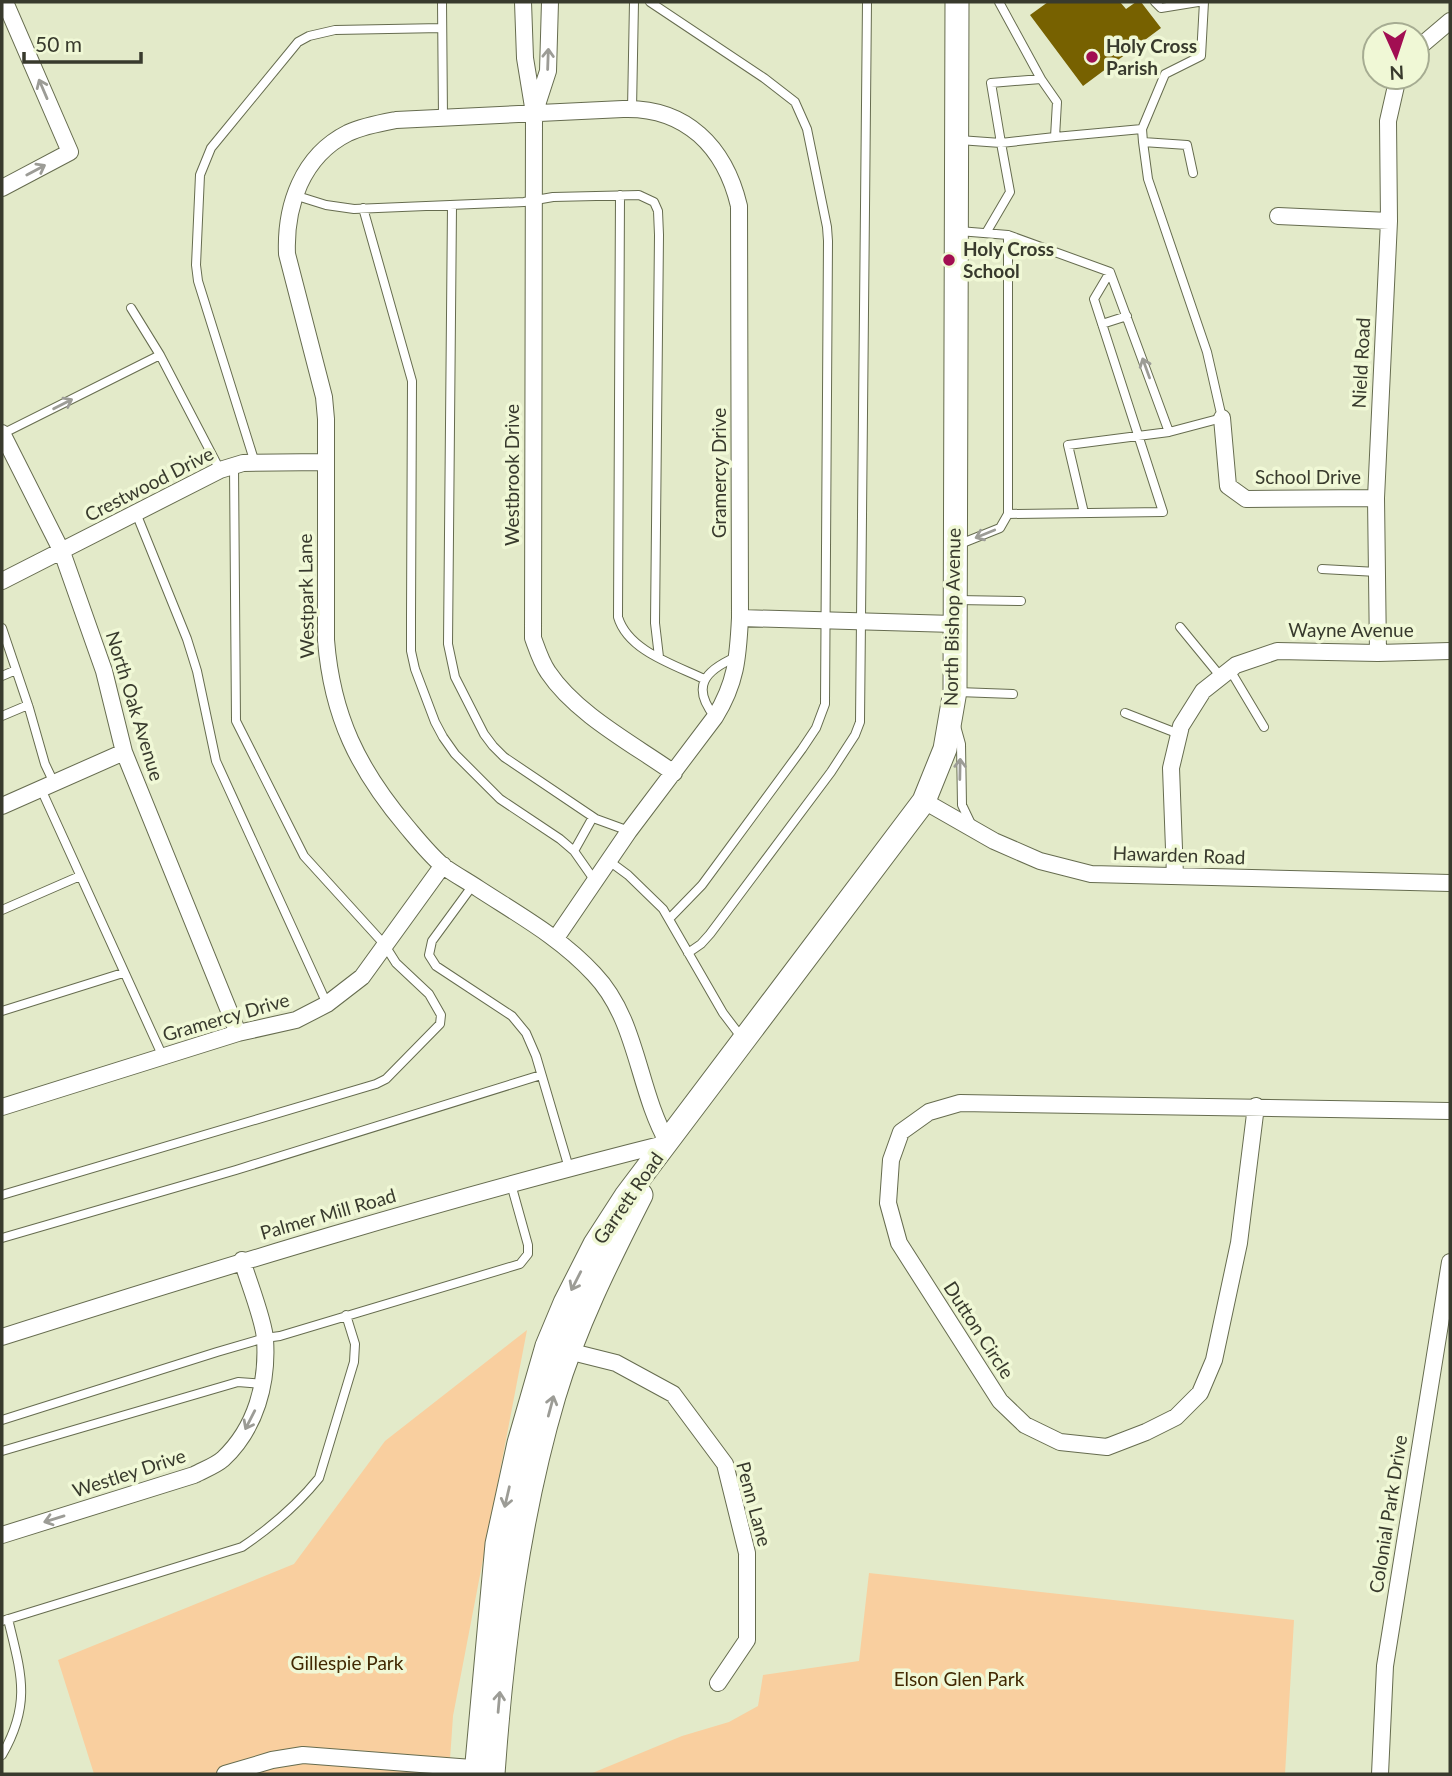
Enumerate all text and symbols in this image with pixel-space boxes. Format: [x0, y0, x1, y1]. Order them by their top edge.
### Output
scale bar [24, 21, 142, 65]
north arrow [1361, 21, 1431, 91]
text: 50 m [35, 31, 82, 56]
place label: Holy Cross Parish [1106, 34, 1197, 79]
one-way arrow [541, 47, 555, 70]
marker: Holy Cross Parish [1084, 49, 1100, 65]
text: N [1389, 62, 1405, 85]
one-way arrow [36, 79, 49, 100]
one-way arrow [25, 162, 46, 176]
place label: Holy Cross School [963, 237, 1054, 282]
marker: Holy Cross School [941, 252, 957, 268]
street label: Nield Road [1347, 317, 1374, 409]
one-way arrow [1139, 358, 1151, 380]
one-way arrow [52, 396, 73, 410]
street label: Westbrook Drive [500, 404, 523, 546]
street label: Gramercy Drive [707, 408, 730, 538]
street label: Crestwood Drive [81, 441, 217, 526]
street label: School Drive [1255, 465, 1361, 488]
street label: North Bishop Avenue [938, 528, 965, 706]
one-way arrow [974, 529, 996, 542]
street label: Westpark Lane [293, 533, 318, 659]
street label: Wayne Avenue [1288, 618, 1414, 641]
street label: North Oak Avenue [102, 628, 169, 784]
one-way arrow [954, 758, 967, 781]
street label: Hawarden Road [1112, 841, 1246, 868]
street label: Gramercy Drive [160, 987, 292, 1046]
street label: Garrett Road [588, 1147, 668, 1248]
street label: Palmer Mill Road [257, 1183, 398, 1244]
one-way arrow [569, 1270, 583, 1291]
street label: Dutton Circle [939, 1277, 1019, 1383]
one-way arrow [546, 1395, 559, 1417]
one-way arrow [243, 1410, 257, 1430]
street label: Colonial Park Drive [1364, 1433, 1411, 1595]
street label: Westley Drive [69, 1443, 188, 1502]
street label: Penn Lane [732, 1459, 777, 1549]
one-way arrow [500, 1485, 514, 1508]
one-way arrow [43, 1513, 65, 1526]
park label: Gillespie Park [291, 1651, 404, 1674]
park label: Elson Glen Park [894, 1667, 1025, 1690]
one-way arrow [493, 1691, 506, 1713]

